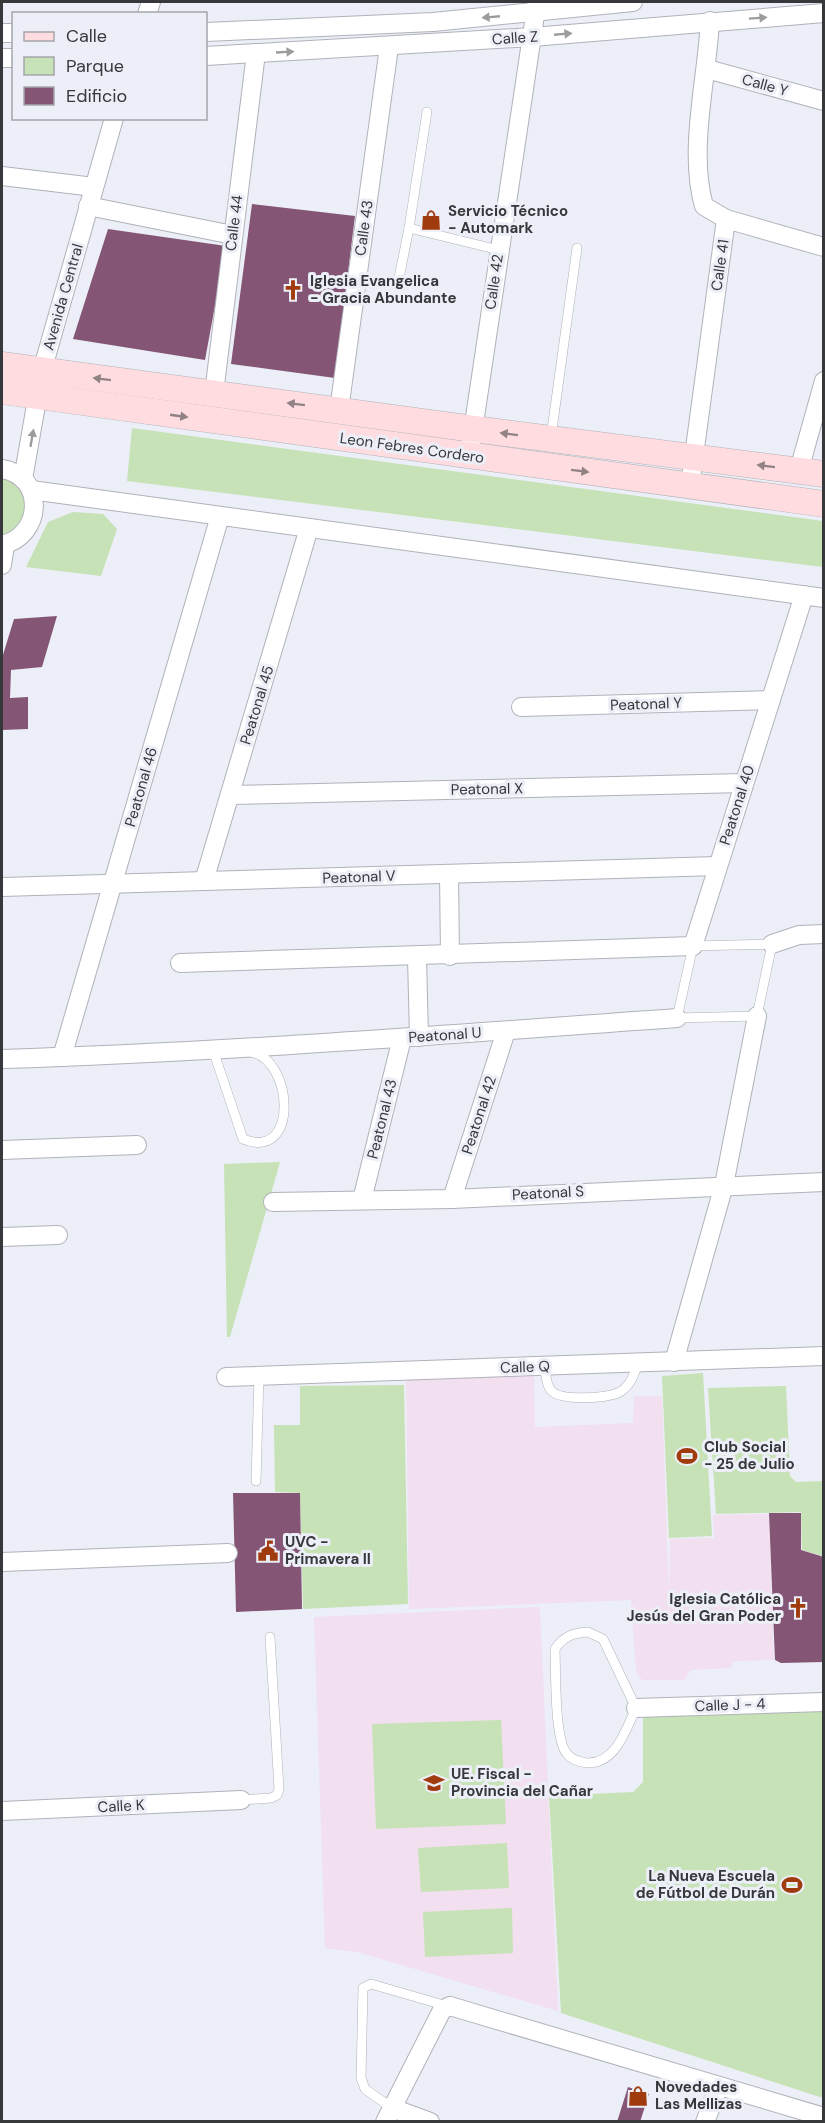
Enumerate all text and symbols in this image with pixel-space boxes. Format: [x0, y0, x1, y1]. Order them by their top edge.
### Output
legend [12, 12, 207, 120]
one-way arrow [482, 12, 501, 22]
one-way arrow [748, 13, 767, 23]
text: Calle [66, 24, 107, 48]
street label: Calle Z [491, 26, 539, 50]
one-way arrow [554, 29, 573, 39]
one-way arrow [275, 48, 294, 57]
text: Parque [66, 54, 124, 78]
street label: Calle Y [740, 69, 790, 101]
text: Edificio [66, 84, 127, 108]
street label: Calle 44 [221, 194, 247, 252]
street label: Calle 43 [350, 199, 378, 257]
place label: Servicio Técnico - Automark [448, 201, 568, 238]
shop icon: Servicio Técnico - Automark [419, 208, 443, 232]
street label: Calle 41 [706, 238, 734, 292]
street label: Avenida Central [38, 241, 88, 353]
street label: Calle 42 [480, 253, 508, 311]
place label: Iglesia Evangelica - Gracia Abundante [310, 271, 456, 308]
church icon: Iglesia Evangelica - Gracia Abundante [281, 278, 305, 302]
one-way arrow [93, 374, 112, 384]
one-way arrow [286, 399, 305, 409]
one-way arrow [169, 411, 188, 420]
one-way arrow [28, 428, 37, 447]
street label: Leon Febres Cordero [339, 428, 486, 468]
one-way arrow [500, 429, 519, 439]
one-way arrow [756, 461, 775, 471]
one-way arrow [571, 466, 590, 475]
street label: Peatonal 45 [235, 663, 279, 747]
street label: Peatonal Y [610, 693, 683, 715]
street label: Peatonal 46 [120, 745, 162, 829]
street label: Peatonal 40 [715, 763, 759, 847]
street label: Peatonal X [451, 778, 523, 800]
street label: Peatonal V [322, 866, 396, 888]
street label: Peatonal U [408, 1022, 482, 1048]
street label: Peatonal 42 [457, 1073, 501, 1157]
street label: Peatonal 43 [362, 1077, 402, 1161]
street label: Peatonal S [511, 1181, 585, 1205]
street label: Calle Q [500, 1356, 550, 1378]
place label: Club Social - 25 de Julio [704, 1437, 795, 1474]
sports icon: Club Social - 25 de Julio [675, 1444, 699, 1468]
place label: UVC - Primavera II [285, 1532, 371, 1569]
public building icon: UVC - Primavera II [256, 1539, 280, 1563]
place label: Iglesia Católica Jesús del Gran Poder [626, 1589, 781, 1626]
church icon: Iglesia Católica Jesús del Gran Poder [786, 1596, 810, 1620]
street label: Calle J - 4 [694, 1694, 766, 1716]
place label: UE. Fiscal - Provincia del Cañar [451, 1764, 593, 1801]
school or university icon: UE. Fiscal - Provincia del Cañar [422, 1771, 446, 1795]
street label: Calle K [97, 1795, 145, 1817]
place label: La Nueva Escuela de Fútbol de Durán [636, 1866, 775, 1903]
sports icon: La Nueva Escuela de Fútbol de Durán [780, 1873, 804, 1897]
place label: Novedades Las Mellizas [655, 2077, 742, 2114]
shop icon: Novedades Las Mellizas [626, 2084, 650, 2108]

